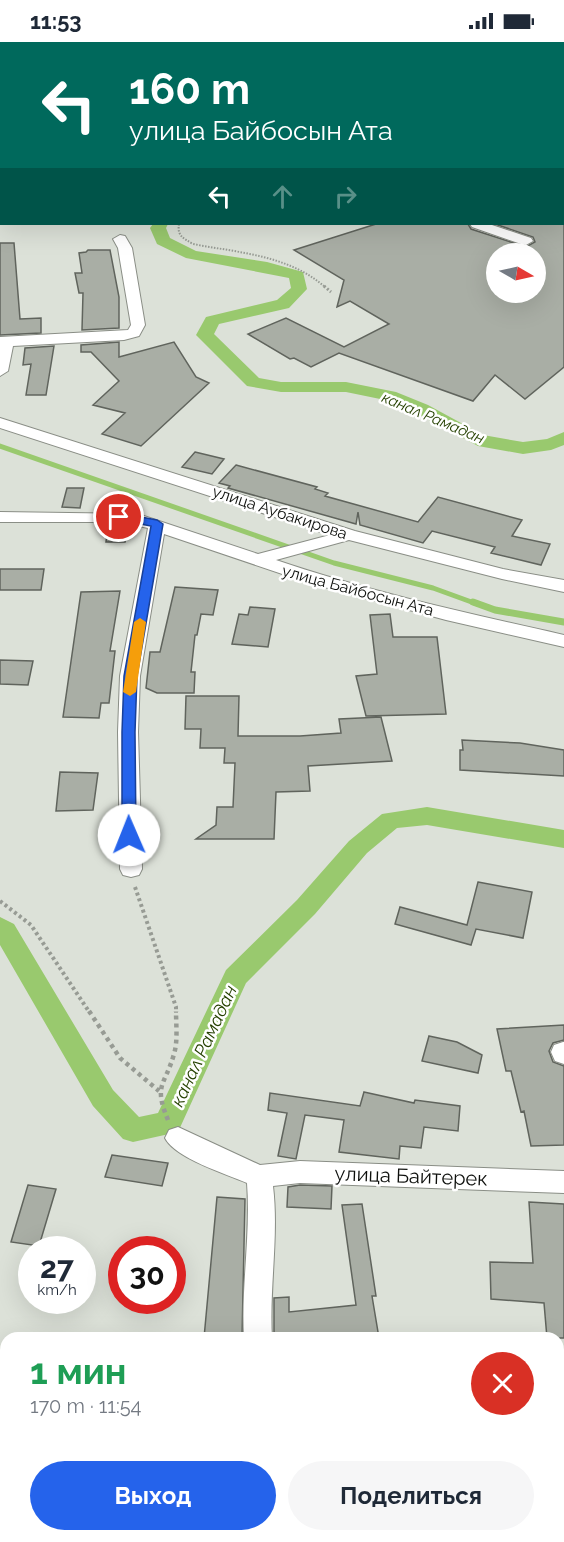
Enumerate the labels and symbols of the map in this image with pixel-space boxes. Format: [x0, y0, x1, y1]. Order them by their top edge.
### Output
north arrow [486, 243, 546, 303]
water label: канал Рамадан [379, 388, 487, 448]
street label: улица Аубакирова [210, 482, 350, 543]
pin [93, 491, 144, 542]
street label: улица Байбосын Ата [280, 561, 436, 620]
position arrow [97, 803, 161, 867]
water label: канал Рамадан [166, 981, 241, 1110]
street label: улица Байтерек [334, 1161, 488, 1191]
speed limit sign: 30 [108, 1236, 186, 1314]

